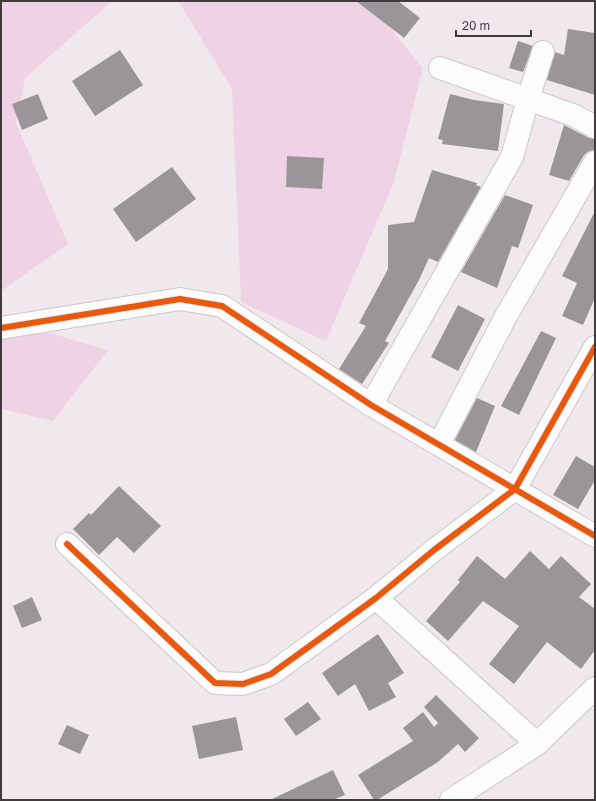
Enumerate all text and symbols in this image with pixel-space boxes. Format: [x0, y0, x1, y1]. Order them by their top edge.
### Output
scale bar [456, 12, 531, 38]
text: 20 m [462, 18, 490, 33]

